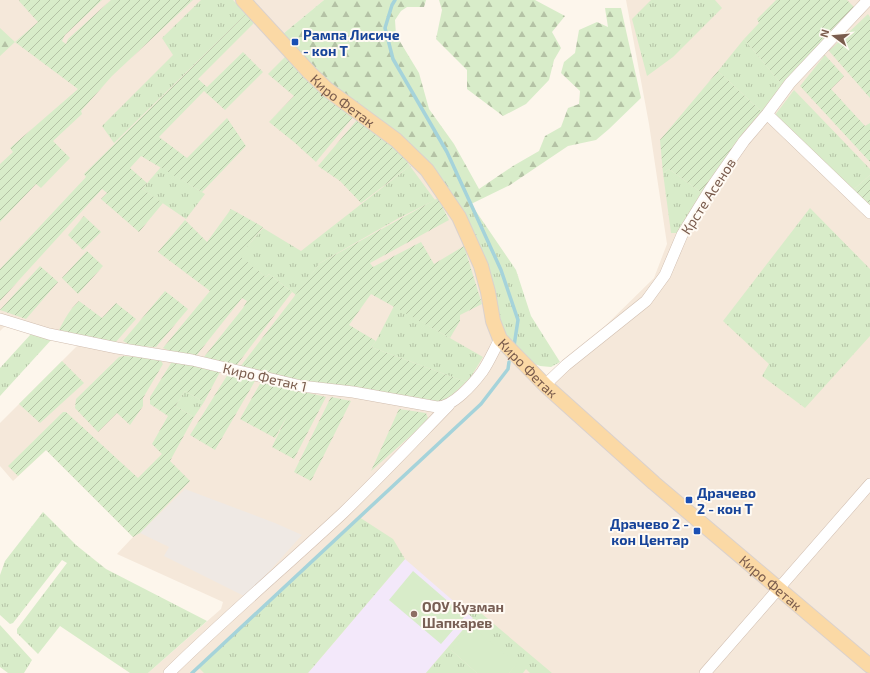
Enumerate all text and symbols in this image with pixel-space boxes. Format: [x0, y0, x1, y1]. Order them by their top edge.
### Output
north arrow [814, 16, 854, 56]
place label: Рампа Лисиче - кон Т [303, 26, 400, 59]
text: N [817, 27, 831, 39]
marker: Рампа Лисиче - кон Т [290, 37, 300, 47]
street label: Киро Фетак [307, 70, 379, 131]
street label: Крсте Асенов [677, 155, 739, 237]
street label: Киро Фетак [495, 334, 562, 401]
street label: Киро Фетак 1 [221, 359, 309, 395]
place label: Драчево 2 - кон T [697, 484, 756, 517]
marker: Драчево 2 - кон T [684, 495, 694, 505]
place label: Драчево 2 - кон Центар [610, 515, 689, 548]
marker: Драчево 2 - кон Центар [692, 526, 702, 536]
street label: Киро Фетак [736, 551, 806, 614]
place label: ООУ Кузман Шапкарев [422, 598, 504, 631]
marker: ООУ Кузман Шапкарев [409, 609, 419, 619]

